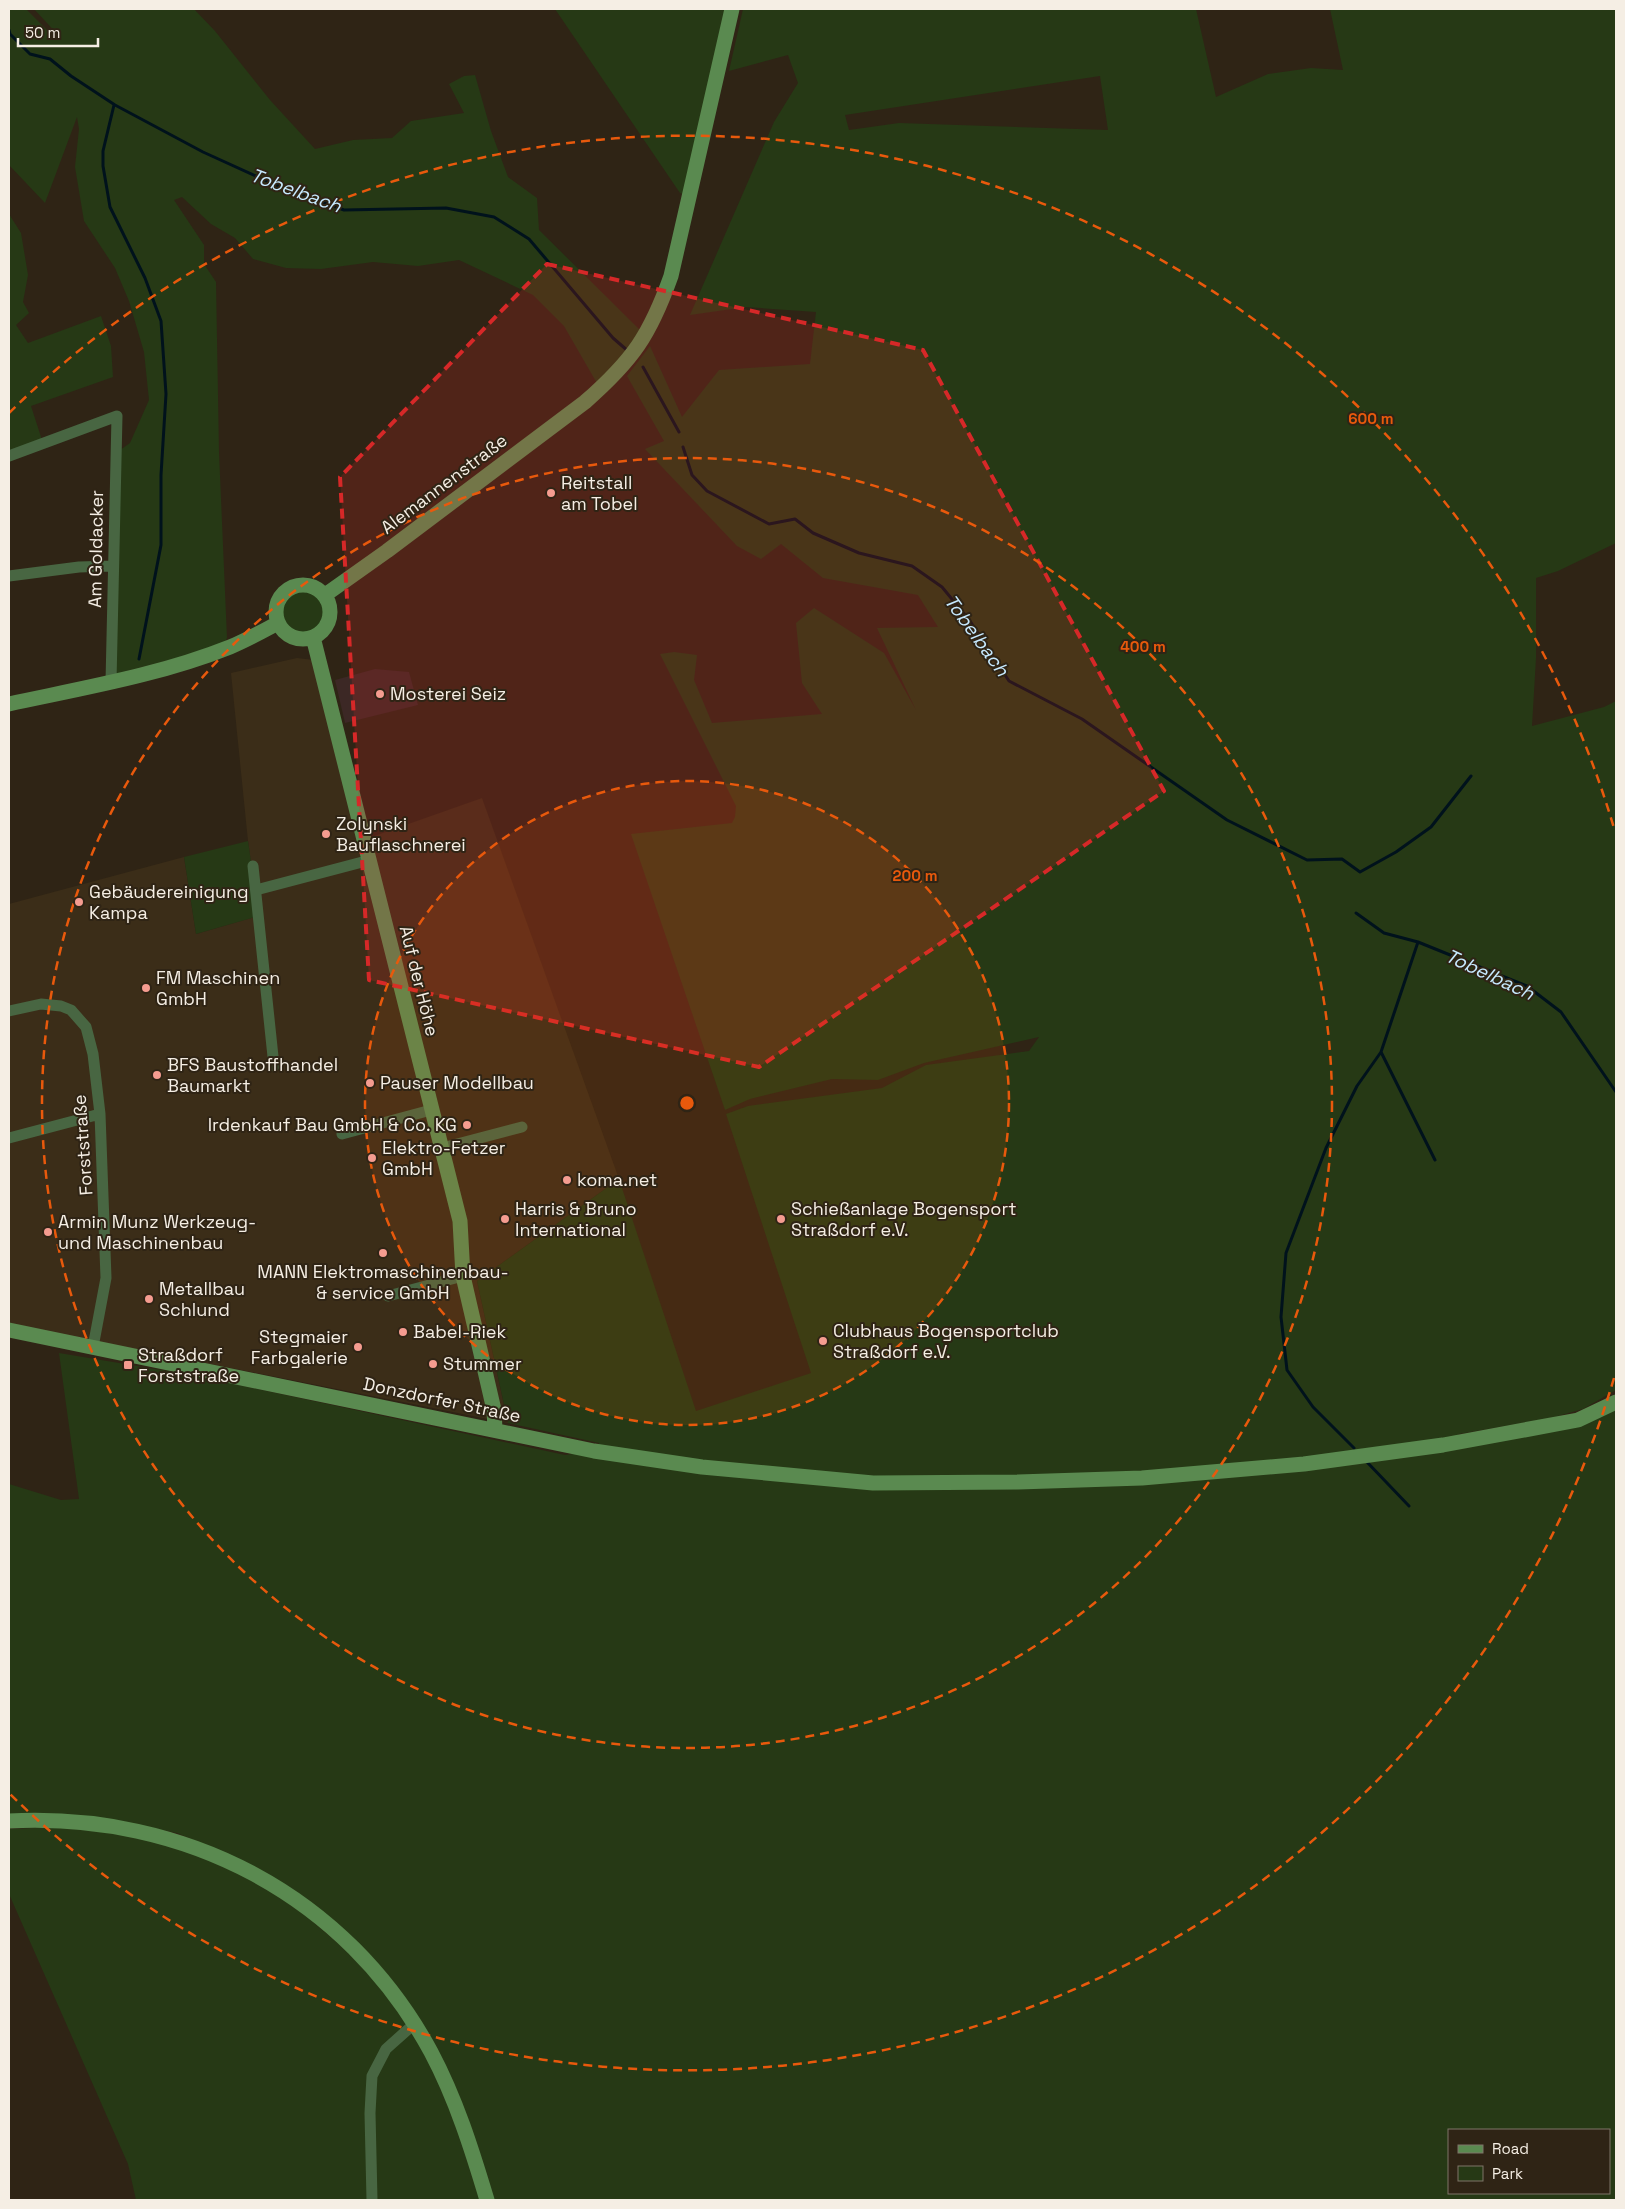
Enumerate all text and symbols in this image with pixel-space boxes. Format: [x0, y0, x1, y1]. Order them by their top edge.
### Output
scale bar [18, 15, 98, 47]
text: 50 m [25, 23, 60, 42]
water label: Tobelbach [247, 162, 345, 219]
text: 600 m [1348, 409, 1394, 428]
street label: Alemannenstraße [376, 429, 511, 539]
place label: Reitstall am Tobel [561, 471, 638, 515]
marker: Reitstall am Tobel [545, 487, 557, 499]
street label: Am Goldacker [83, 490, 108, 608]
water label: Tobelbach [939, 589, 1015, 681]
text: 400 m [1120, 637, 1166, 656]
place label: Mosterei Seiz [390, 682, 506, 705]
marker: Mosterei Seiz [374, 688, 386, 700]
place label: Zolynski Bauflaschnerei [336, 812, 466, 856]
marker: Zolynski Bauflaschnerei [320, 828, 332, 840]
text: 200 m [893, 866, 937, 885]
place label: Gebäudereinigung Kampa [89, 880, 249, 924]
marker: Gebäudereinigung Kampa [73, 896, 85, 908]
street label: Auf der Höhe [395, 923, 444, 1039]
water label: Tobelbach [1441, 943, 1538, 1006]
place label: FM Maschinen GmbH [156, 966, 280, 1010]
marker: FM Maschinen GmbH [140, 982, 152, 994]
place label: BFS Baustoffhandel Baumarkt [167, 1053, 338, 1097]
marker: BFS Baustoffhandel Baumarkt [151, 1069, 163, 1081]
place label: Pauser Modellbau [380, 1071, 534, 1094]
marker: Pauser Modellbau [364, 1077, 376, 1089]
street label: Forststraße [67, 1094, 98, 1196]
centre of rings [678, 1094, 696, 1112]
place label: Irdenkauf Bau GmbH & Co. KG [208, 1113, 457, 1136]
marker: Irdenkauf Bau GmbH & Co. KG [461, 1119, 473, 1131]
place label: Elektro-Fetzer GmbH [382, 1136, 506, 1180]
marker: Elektro-Fetzer GmbH [366, 1152, 378, 1164]
place label: koma.net [577, 1168, 657, 1191]
marker: koma.net [561, 1174, 573, 1186]
place label: Harris & Bruno International [515, 1197, 637, 1241]
place label: Schießanlage Bogensport Straßdorf e.V. [791, 1197, 1016, 1241]
place label: Armin Munz Werkzeug- und Maschinenbau [58, 1210, 256, 1254]
marker: Harris & Bruno International [499, 1213, 511, 1225]
marker: Schießanlage Bogensport Straßdorf e.V. [775, 1213, 787, 1225]
marker: Armin Munz Werkzeug- und Maschinenbau [42, 1226, 54, 1238]
marker: MANN Elektromaschinenbau- & service GmbH [377, 1247, 389, 1259]
place label: MANN Elektromaschinenbau- & service GmbH [257, 1260, 509, 1304]
place label: Metallbau Schlund [159, 1277, 245, 1321]
marker: Metallbau Schlund [143, 1293, 155, 1305]
place label: Clubhaus Bogensportclub Straßdorf e.V. [833, 1319, 1059, 1363]
place label: Babel-Riek [413, 1320, 507, 1343]
place label: Stegmaier Farbgalerie [251, 1325, 348, 1369]
marker: Babel-Riek [397, 1326, 409, 1338]
marker: Clubhaus Bogensportclub Straßdorf e.V. [817, 1335, 829, 1347]
marker: Stegmaier Farbgalerie [352, 1341, 364, 1353]
place label: Straßdorf Forststraße [138, 1343, 239, 1387]
place label: Stummer [443, 1352, 522, 1375]
marker: Stummer [427, 1358, 439, 1370]
marker: Straßdorf Forststraße [122, 1359, 134, 1371]
street label: Donzdorfer Straße [361, 1372, 523, 1427]
legend [1448, 2129, 1610, 2194]
text: Road [1492, 2139, 1529, 2158]
text: Park [1492, 2164, 1523, 2183]

